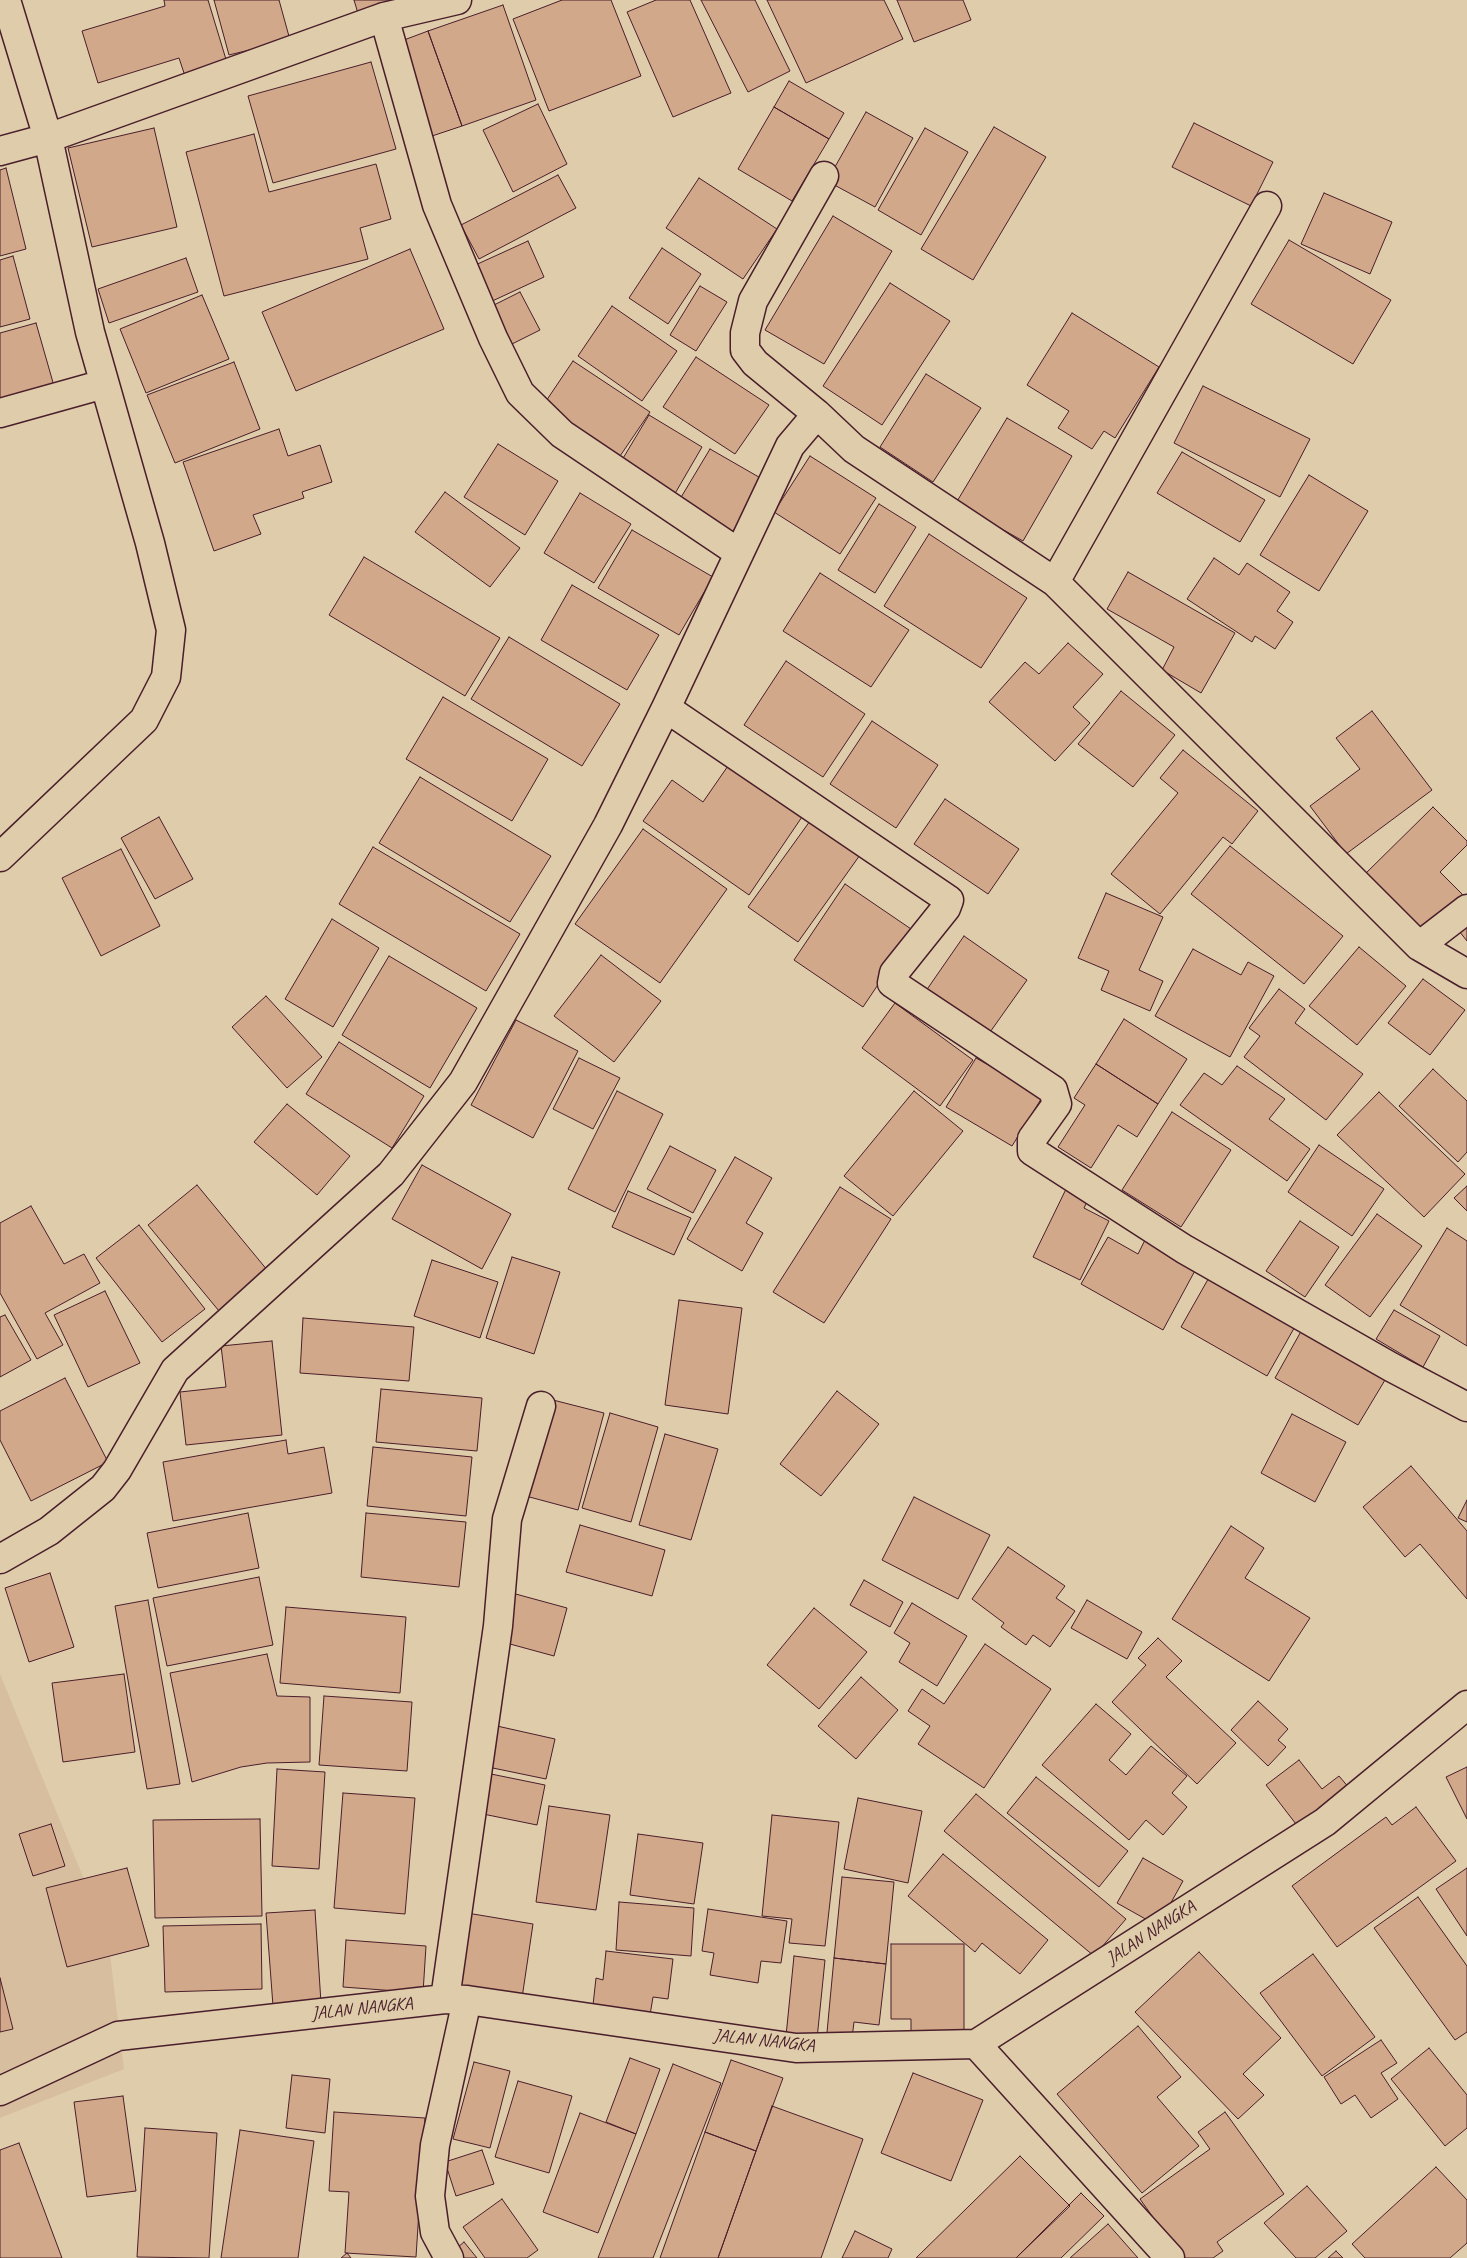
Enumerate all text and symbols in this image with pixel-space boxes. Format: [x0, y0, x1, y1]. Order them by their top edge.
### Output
street label: JALAN NANGKA [1102, 1896, 1200, 1970]
street label: JALAN NANGKA [310, 1993, 414, 2025]
street label: JALAN NANGKA [712, 2025, 816, 2057]

